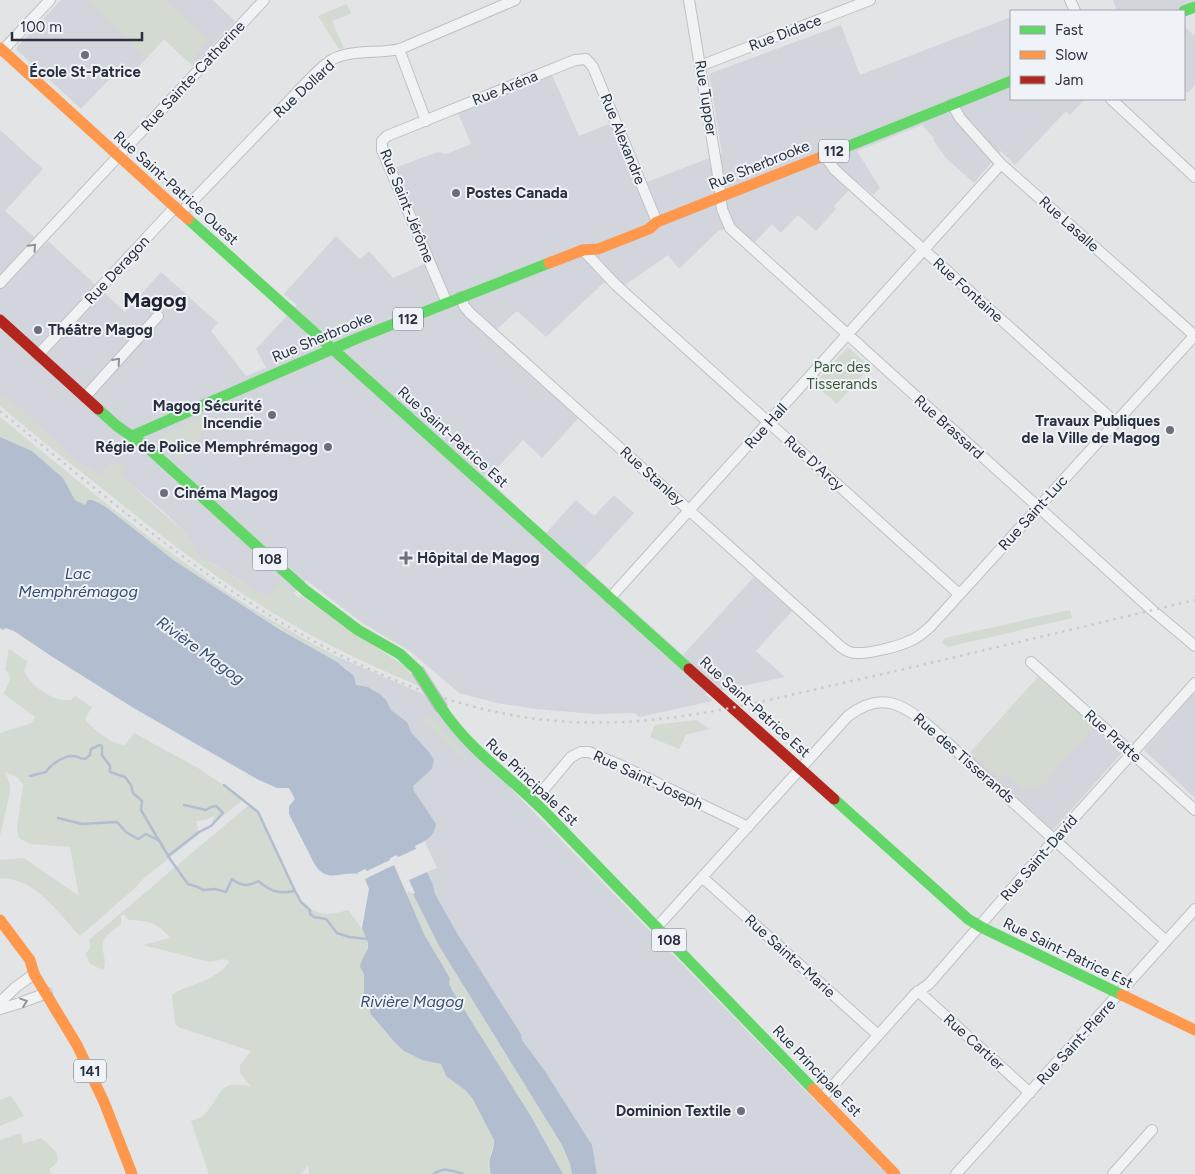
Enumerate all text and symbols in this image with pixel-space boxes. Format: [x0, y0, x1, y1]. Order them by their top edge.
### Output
scale bar [12, 10, 142, 42]
legend [1010, 10, 1185, 100]
street label: Rue Didace [746, 11, 824, 55]
street label: Rue Sainte-Catherine [137, 17, 249, 135]
text: 100 m [20, 18, 62, 36]
text: Fast [1055, 21, 1084, 39]
text: Slow [1055, 46, 1088, 64]
marker: École St-Patrice [79, 49, 91, 61]
street label: Rue Dollard [270, 56, 338, 122]
street label: Rue Tupper [691, 59, 721, 137]
place label: École St-Patrice [29, 63, 141, 81]
street label: Rue Aréna [470, 67, 540, 109]
text: Jam [1055, 71, 1083, 89]
street label: Rue Alexandre [597, 91, 649, 187]
street label: Rue Saint-Patrice Ouest [110, 127, 242, 249]
street label: Rue Sherbrooke [706, 137, 812, 193]
road number: 112 [819, 140, 849, 162]
street label: Rue Saint-Jérôme [376, 147, 438, 265]
place label: Postes Canada [466, 184, 568, 202]
marker: Postes Canada [450, 187, 462, 199]
street label: Rue Lasalle [1035, 192, 1103, 256]
street label: Rue Deragon [81, 232, 153, 308]
one-way arrow [27, 244, 36, 253]
street label: Rue Fontaine [929, 254, 1007, 326]
district label: Magog [123, 288, 187, 312]
street label: Rue Sherbrooke [269, 308, 375, 366]
road number: 112 [393, 308, 423, 330]
place label: Théâtre Magog [48, 321, 153, 339]
marker: Théâtre Magog [32, 324, 44, 336]
one-way arrow [112, 358, 120, 367]
park label: Parc des Tisserands [807, 358, 877, 393]
street label: Rue Saint-Patrice Est [394, 383, 512, 491]
street label: Rue Brassard [911, 391, 987, 463]
place label: Magog Sécurité Incendie [153, 397, 263, 432]
street label: Rue Hall [741, 399, 791, 453]
marker: Magog Sécurité Incendie [266, 409, 278, 421]
place label: Travaux Publiques de la Ville de Magog [1022, 412, 1160, 447]
marker: Travaux Publiques de la Ville de Magog [1164, 424, 1176, 436]
street label: Rue D'Arcy [780, 432, 848, 495]
place label: Régie de Police Memphrémagog [95, 438, 318, 456]
marker: Régie de Police Memphrémagog [322, 441, 334, 453]
street label: Rue Stanley [616, 443, 688, 509]
street label: Rue Saint-Luc [995, 472, 1071, 554]
place label: Cinéma Magog [174, 484, 278, 502]
marker: Cinéma Magog [158, 487, 170, 499]
road number: 108 [252, 548, 288, 570]
place label: Hôpital de Magog [417, 549, 539, 567]
marker: Hôpital de Magog [399, 551, 413, 565]
water label: Lac Memphrémagog [18, 564, 138, 601]
water label: Rivière Magog [153, 612, 248, 689]
street label: Rue Saint-Patrice Est [696, 653, 814, 761]
street label: Rue Pratte [1081, 706, 1145, 766]
street label: Rue des Tisserands [910, 709, 1018, 807]
street label: Rue Principale Est [482, 734, 582, 830]
street label: Rue Saint-Joseph [590, 747, 706, 813]
street label: Rue Saint-David [997, 811, 1081, 905]
street label: Rue Sainte-Marie [741, 911, 839, 1001]
street label: Rue Saint-Patrice Est [1000, 914, 1136, 992]
road number: 108 [652, 928, 686, 952]
water label: Rivière Magog [360, 992, 464, 1011]
street label: Rue Saint-Pierre [1033, 995, 1119, 1089]
one-way arrow [19, 998, 27, 1008]
street label: Rue Cartier [940, 1010, 1008, 1074]
street label: Rue Principale Est [769, 1022, 865, 1121]
road number: 141 [74, 1060, 106, 1082]
place label: Dominion Textile [616, 1102, 732, 1120]
marker: Dominion Textile [735, 1105, 747, 1117]

